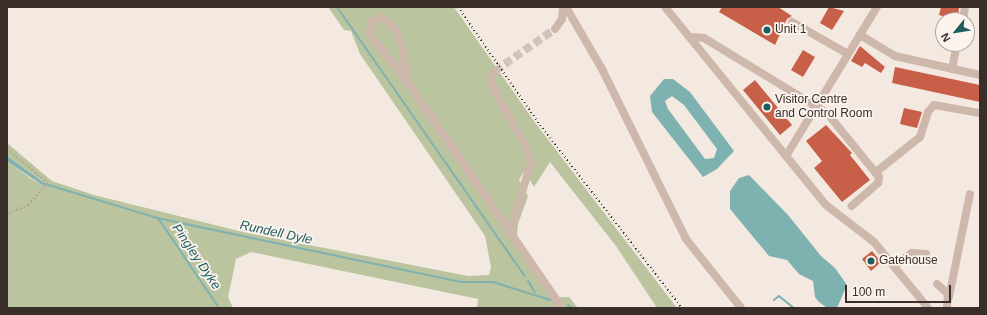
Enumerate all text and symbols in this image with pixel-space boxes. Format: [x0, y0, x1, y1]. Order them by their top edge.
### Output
north arrow [935, 12, 975, 52]
place label: Unit 1 [775, 23, 806, 37]
marker: Unit 1 [762, 25, 772, 35]
text: N [938, 31, 953, 44]
place label: Visitor Centre and Control Room [775, 93, 872, 121]
marker: Visitor Centre and Control Room [762, 102, 772, 112]
water label: Rundell Dyle [238, 218, 314, 248]
water label: Pingley Dyke [168, 221, 224, 293]
place label: Gatehouse [879, 254, 938, 268]
marker: Gatehouse [866, 256, 876, 266]
scale bar [847, 277, 953, 303]
text: 100 m [852, 285, 885, 299]

